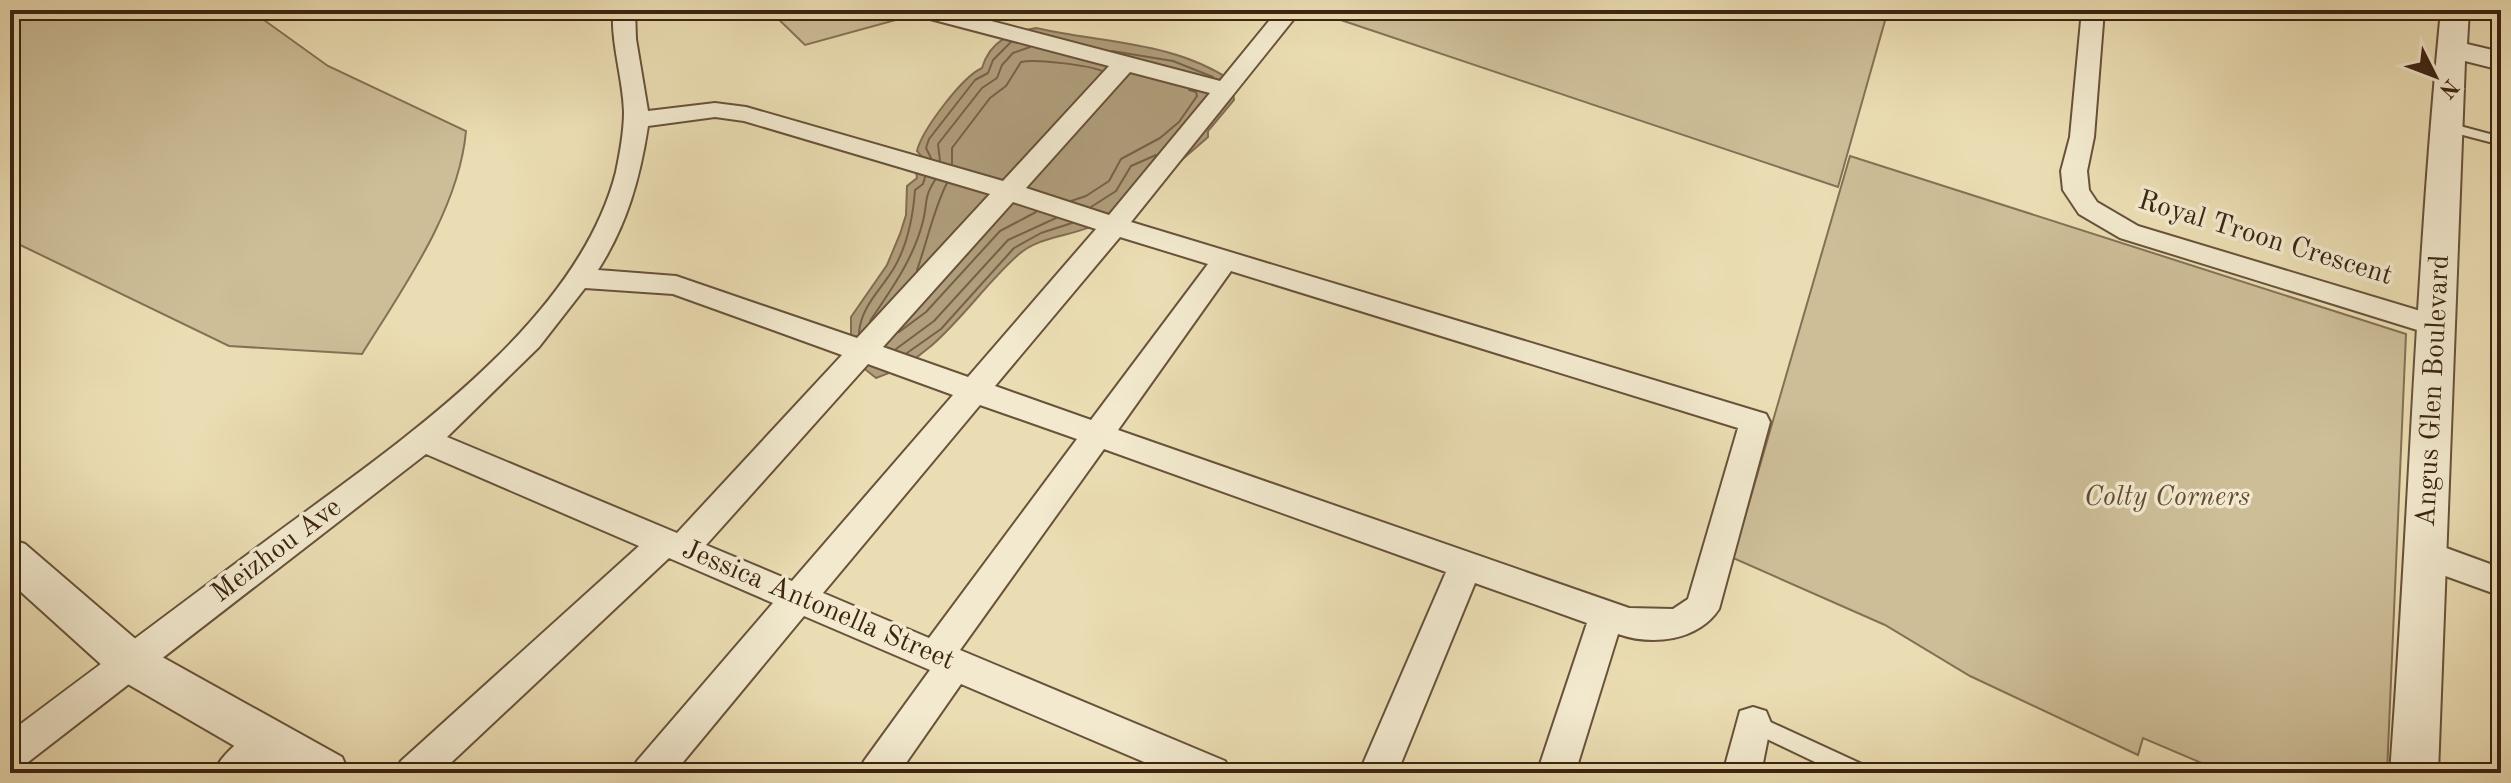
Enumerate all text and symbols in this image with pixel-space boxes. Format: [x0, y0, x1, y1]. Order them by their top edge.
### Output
north arrow [2395, 36, 2475, 116]
text: N [2434, 74, 2462, 102]
street label: Royal Troon Crescent [2134, 187, 2396, 291]
street label: Angus Glen Boulevard [2413, 254, 2455, 528]
park label: Colty Corners [2084, 484, 2250, 512]
street label: Meizhou Ave [207, 493, 347, 609]
street label: Jessica Antonella Street [678, 536, 958, 676]

